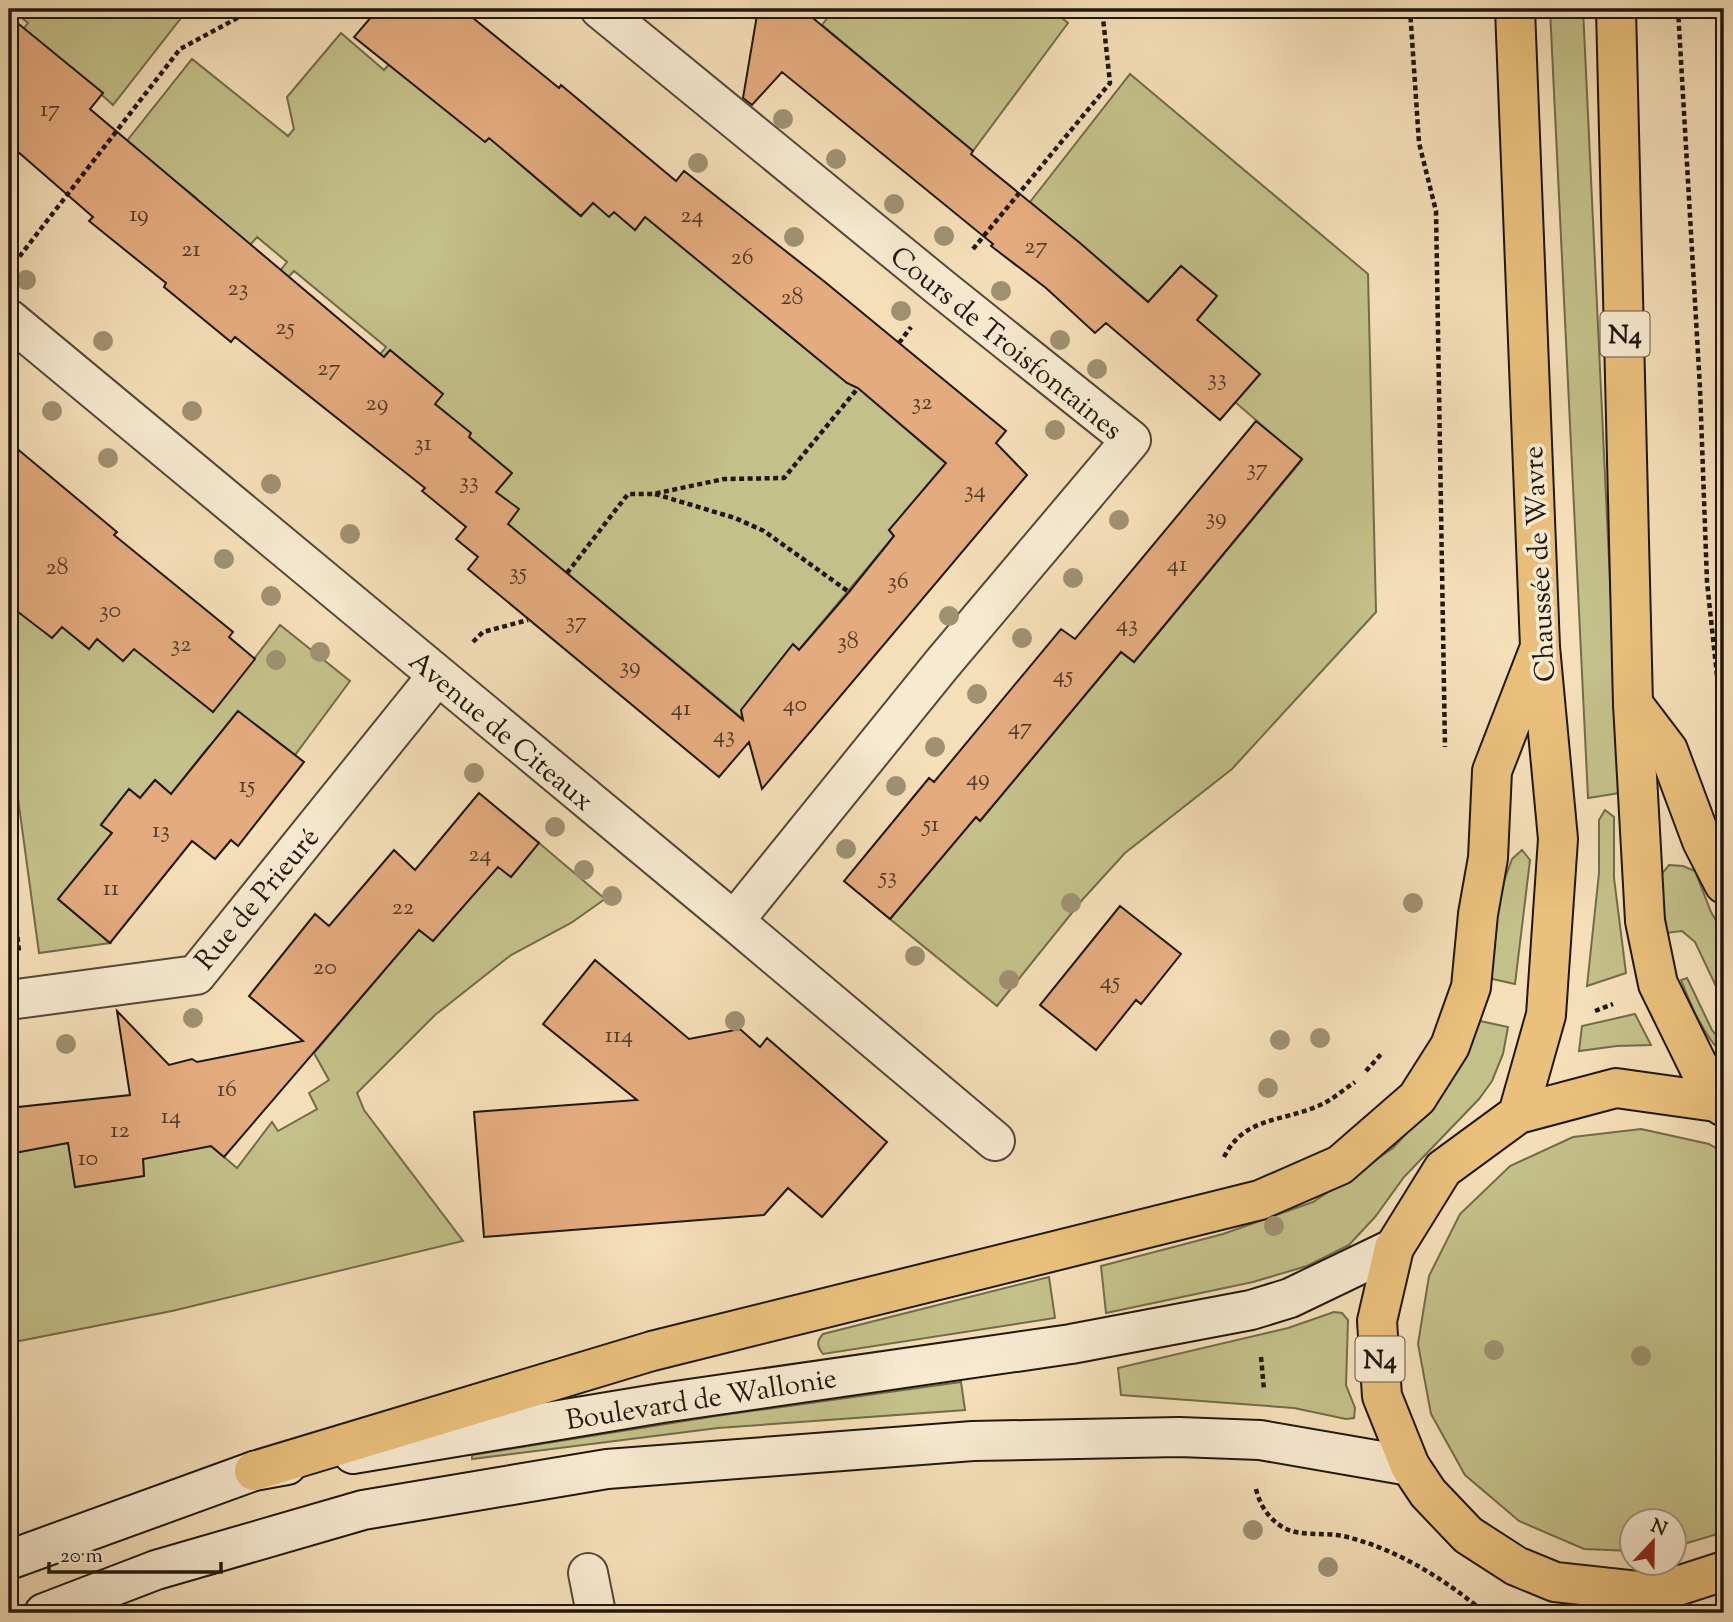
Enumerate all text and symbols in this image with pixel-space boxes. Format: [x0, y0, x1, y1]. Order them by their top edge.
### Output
house number: 17 [40, 93, 60, 127]
house number: 19 [129, 198, 149, 232]
house number: 24 [680, 199, 704, 233]
house number: 27 [1024, 230, 1048, 264]
house number: 21 [181, 233, 201, 267]
street label: Cours de Troisfontaines [880, 238, 1130, 451]
house number: 26 [730, 241, 754, 275]
house number: 23 [228, 272, 248, 306]
house number: 28 [780, 281, 804, 315]
house number: 25 [275, 311, 295, 345]
road number: N4 [1600, 312, 1650, 356]
house number: 27 [317, 352, 341, 386]
house number: 33 [1207, 362, 1227, 396]
house number: 32 [912, 386, 932, 420]
house number: 29 [366, 387, 388, 421]
house number: 31 [414, 427, 432, 461]
street label: Chaussée de Wavre [1515, 445, 1567, 683]
house number: 37 [1246, 452, 1268, 486]
house number: 33 [459, 465, 479, 499]
house number: 34 [964, 474, 986, 508]
house number: 39 [1205, 501, 1227, 535]
house number: 41 [1167, 548, 1187, 582]
house number: 28 [45, 551, 69, 585]
house number: 35 [509, 556, 527, 590]
house number: 36 [887, 565, 909, 599]
house number: 30 [99, 594, 121, 628]
house number: 37 [565, 605, 587, 639]
house number: 43 [1116, 608, 1138, 642]
house number: 38 [837, 625, 859, 659]
house number: 32 [171, 628, 191, 662]
street label: Avenue de Citeaux [399, 643, 601, 822]
house number: 39 [619, 650, 641, 684]
house number: 45 [1053, 659, 1073, 693]
house number: 40 [783, 688, 807, 722]
house number: 41 [671, 692, 691, 726]
house number: 47 [1008, 711, 1032, 745]
house number: 43 [713, 719, 735, 753]
house number: 49 [966, 762, 990, 796]
house number: 15 [239, 769, 255, 803]
house number: 51 [921, 808, 939, 842]
house number: 13 [152, 814, 170, 848]
street label: Rue de Prieuré [187, 820, 330, 980]
house number: 24 [468, 838, 492, 872]
house number: 53 [877, 860, 897, 894]
house number: 11 [103, 872, 119, 906]
house number: 22 [392, 891, 414, 925]
house number: 20 [313, 951, 337, 985]
house number: 45 [1100, 965, 1120, 999]
house number: 114 [605, 1019, 633, 1053]
house number: 16 [217, 1073, 237, 1107]
house number: 14 [161, 1100, 181, 1134]
house number: 12 [110, 1114, 130, 1148]
house number: 10 [78, 1142, 98, 1176]
road number: N4 [1356, 1336, 1404, 1382]
street label: Boulevard de Wallonie [563, 1360, 840, 1442]
north arrow [1618, 1506, 1688, 1576]
text: N [1646, 1513, 1671, 1544]
scale bar [49, 1531, 220, 1575]
text: 20 m [60, 1542, 103, 1572]

